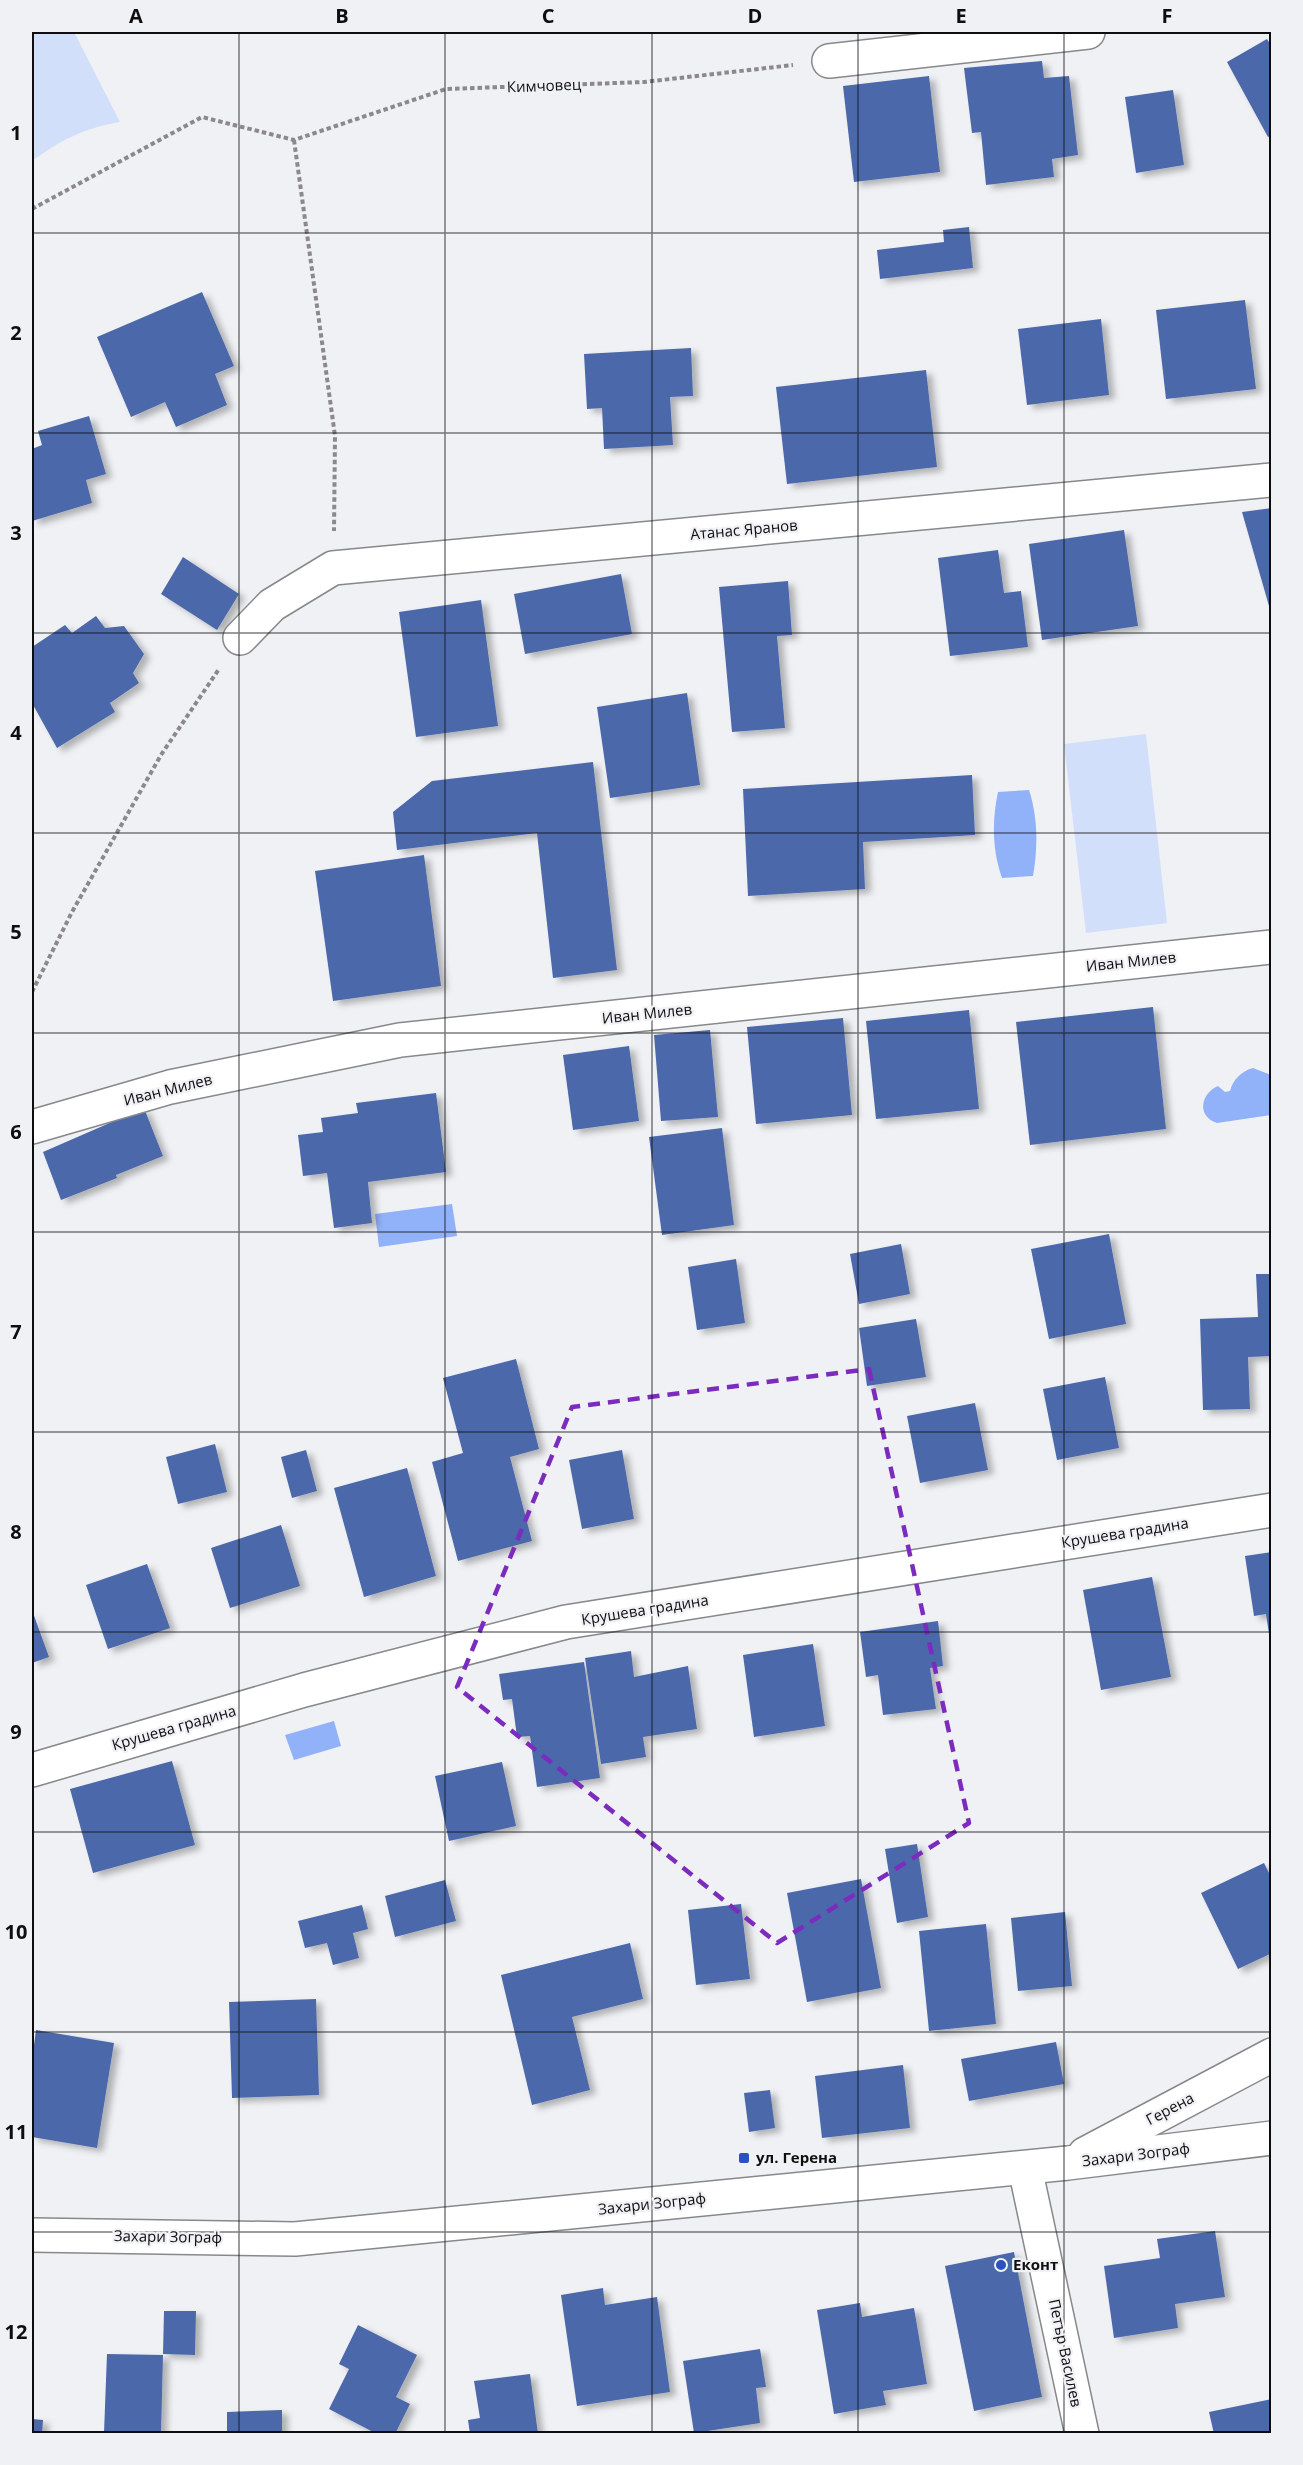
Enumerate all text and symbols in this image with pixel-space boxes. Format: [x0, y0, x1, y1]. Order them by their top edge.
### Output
text: A [129, 2, 143, 29]
text: B [335, 2, 349, 29]
text: C [542, 2, 555, 29]
text: D [748, 2, 762, 29]
text: E [955, 2, 967, 29]
text: F [1162, 2, 1172, 29]
street label: Кимчовец [507, 74, 582, 96]
text: 1 [10, 119, 22, 146]
text: 2 [10, 319, 22, 346]
street label: Атанас Яранов [689, 514, 799, 544]
text: 3 [10, 519, 22, 546]
text: 4 [10, 719, 22, 746]
text: 5 [10, 918, 22, 945]
street label: Иван Милев [1085, 946, 1177, 976]
street label: Иван Милев [601, 998, 693, 1028]
street label: Иван Милев [121, 1068, 214, 1110]
text: 6 [10, 1118, 22, 1145]
text: 7 [10, 1318, 22, 1345]
street label: Крушева градина [1060, 1512, 1190, 1552]
text: 8 [10, 1518, 22, 1545]
street label: Крушева градина [580, 1589, 710, 1629]
street label: Крушева градина [109, 1700, 238, 1754]
text: 9 [10, 1718, 22, 1745]
text: 10 [5, 1918, 27, 1945]
street label: Герена [1142, 2087, 1197, 2129]
text: 11 [5, 2118, 27, 2145]
street label: Захари Зограф [1081, 2137, 1191, 2171]
place label: ул. Герена [756, 2147, 837, 2167]
marker: ул. Герена [737, 2151, 751, 2165]
street label: Захари Зограф [597, 2187, 707, 2219]
street label: Захари Зограф [114, 2225, 222, 2247]
place label: Еконт [1013, 2254, 1058, 2274]
marker: Еконт [994, 2258, 1008, 2272]
street label: Петър Василев [1045, 2297, 1087, 2409]
text: 12 [5, 2318, 27, 2345]

